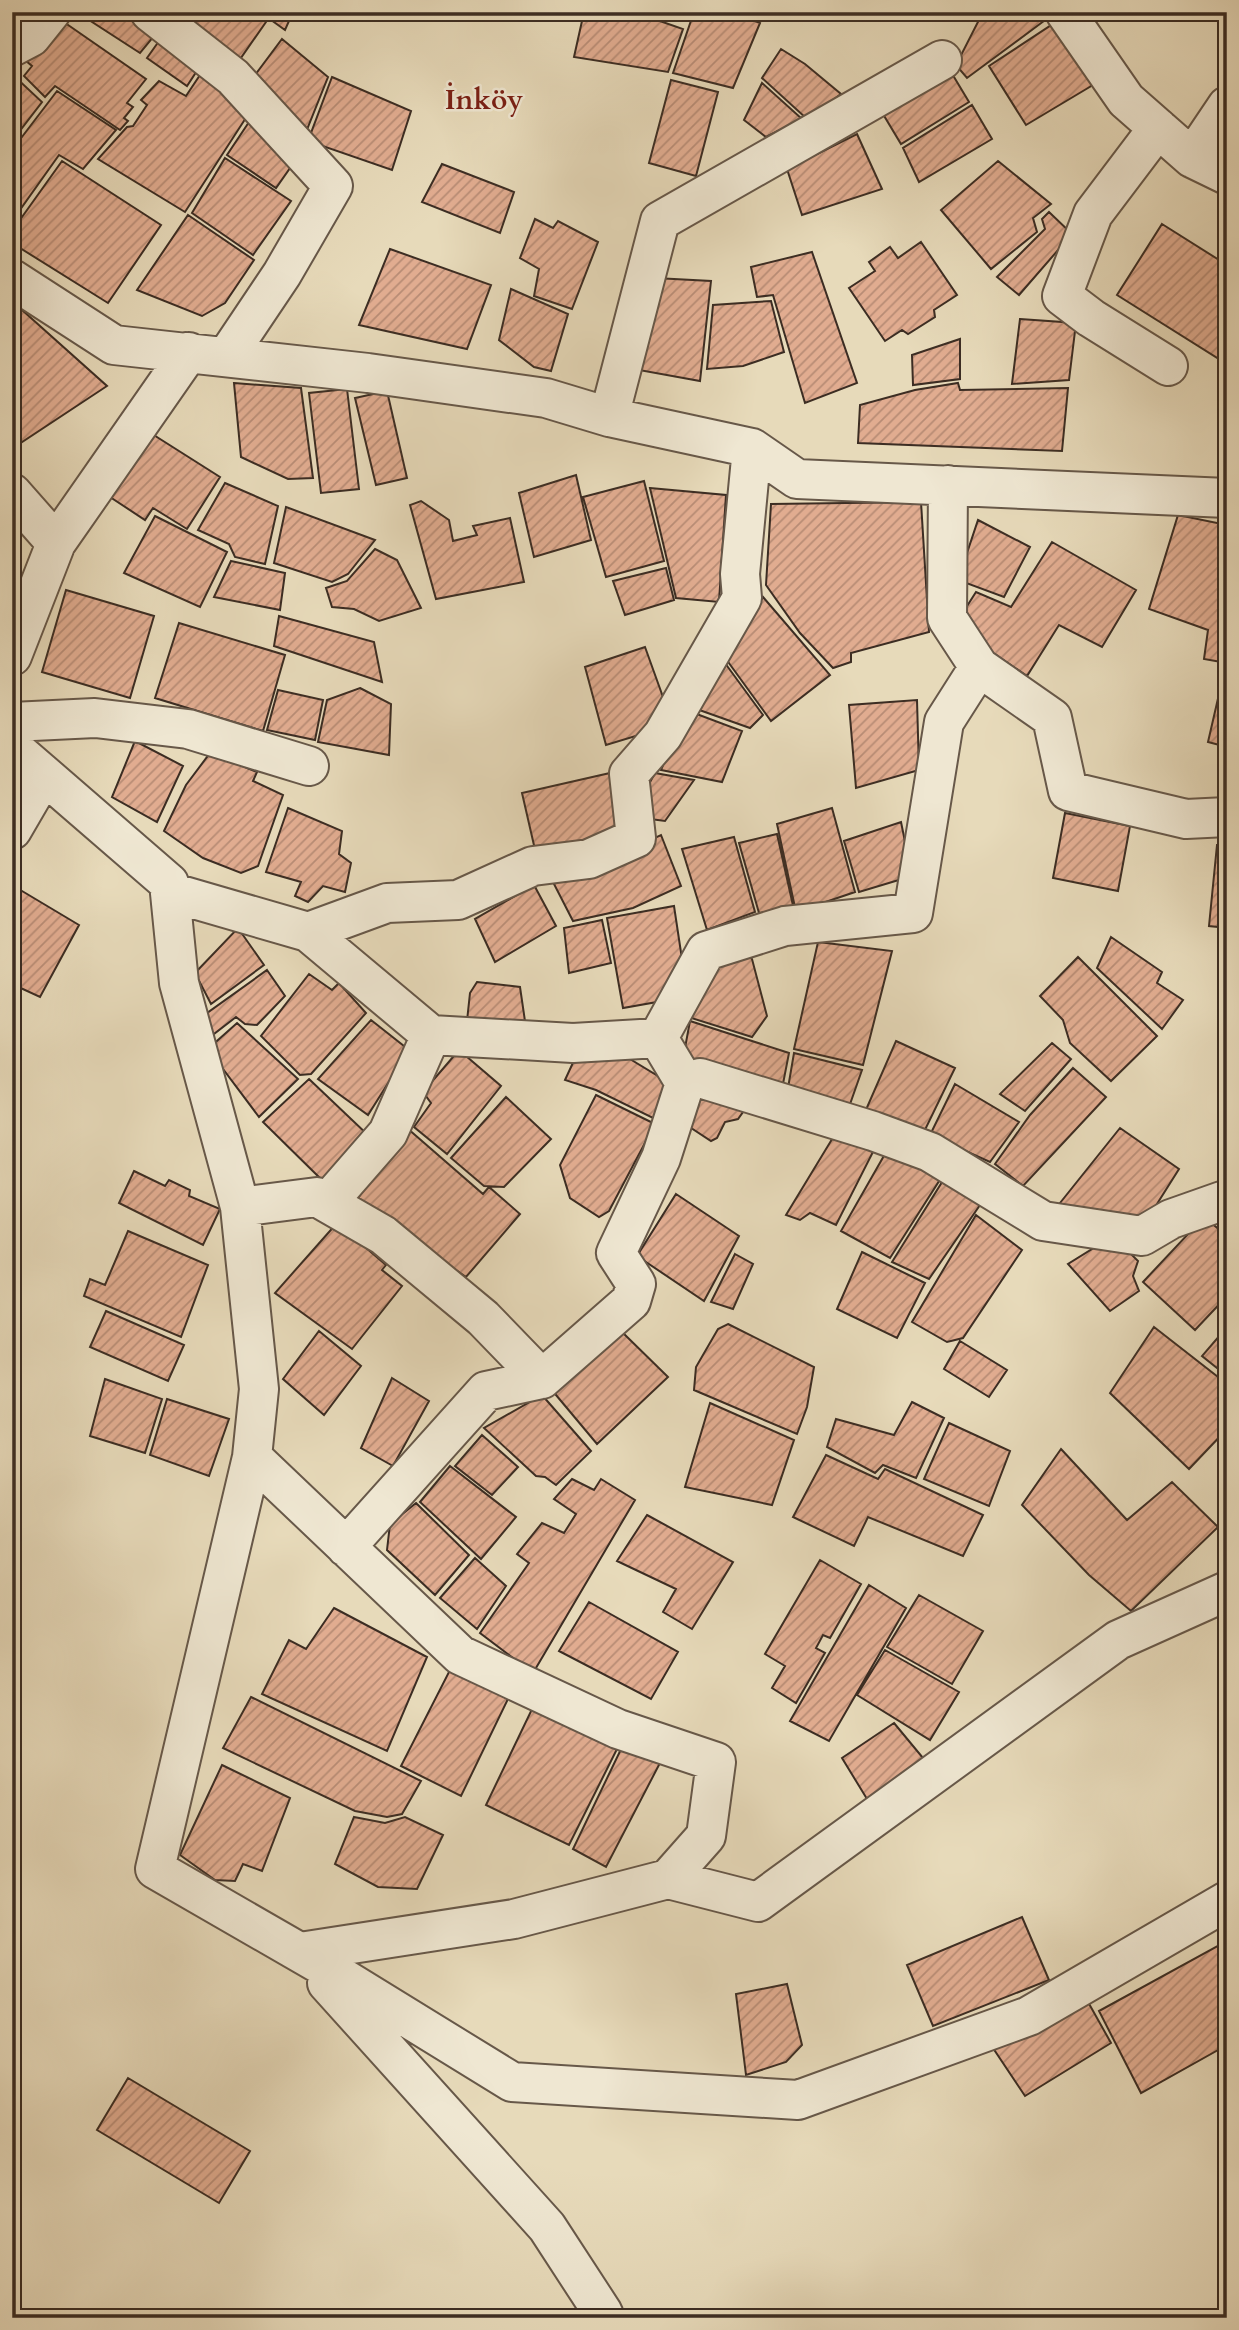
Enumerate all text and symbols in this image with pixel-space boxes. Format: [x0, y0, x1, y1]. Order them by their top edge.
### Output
district label: İnköy [445, 81, 523, 119]

